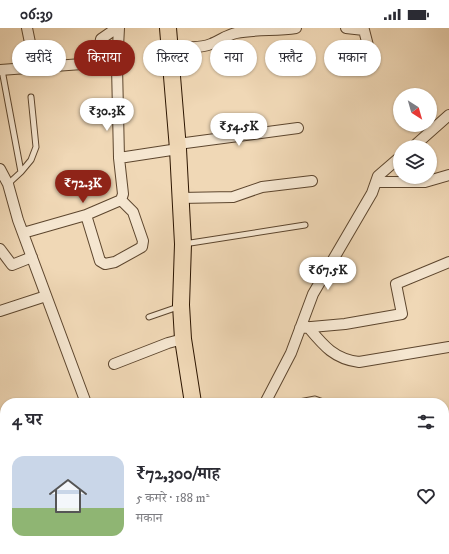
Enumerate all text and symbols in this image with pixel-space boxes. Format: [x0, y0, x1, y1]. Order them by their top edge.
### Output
text: 06:39 [20, 5, 53, 24]
chip: खरीदें [12, 40, 66, 76]
chip: किराया [74, 40, 135, 76]
chip: फ़िल्टर [143, 40, 202, 76]
chip: नया [210, 40, 257, 76]
chip: फ़्लैट [265, 40, 316, 76]
chip: मकान [324, 40, 381, 76]
north arrow [393, 88, 437, 132]
map controls [393, 88, 437, 184]
pin: ₹30.3K [74, 98, 140, 132]
text: ₹30.3K [89, 103, 125, 119]
pin: ₹54.5K [206, 113, 272, 147]
text: ₹54.5K [219, 118, 259, 134]
button: layers [393, 140, 437, 184]
pin: ₹72.3K [50, 170, 116, 204]
text: ₹72.3K [64, 175, 102, 191]
pin: ₹67.5K [295, 257, 361, 291]
text: ₹67.5K [308, 262, 348, 278]
text: 4 घर [12, 409, 42, 431]
icon: filters [415, 411, 437, 433]
text: ₹72,300/माह [136, 463, 220, 485]
icon: home [44, 472, 92, 520]
icon: heart [415, 485, 437, 507]
text: 5 कमरे · 188 m² [136, 490, 209, 506]
text: मकान [136, 510, 162, 526]

